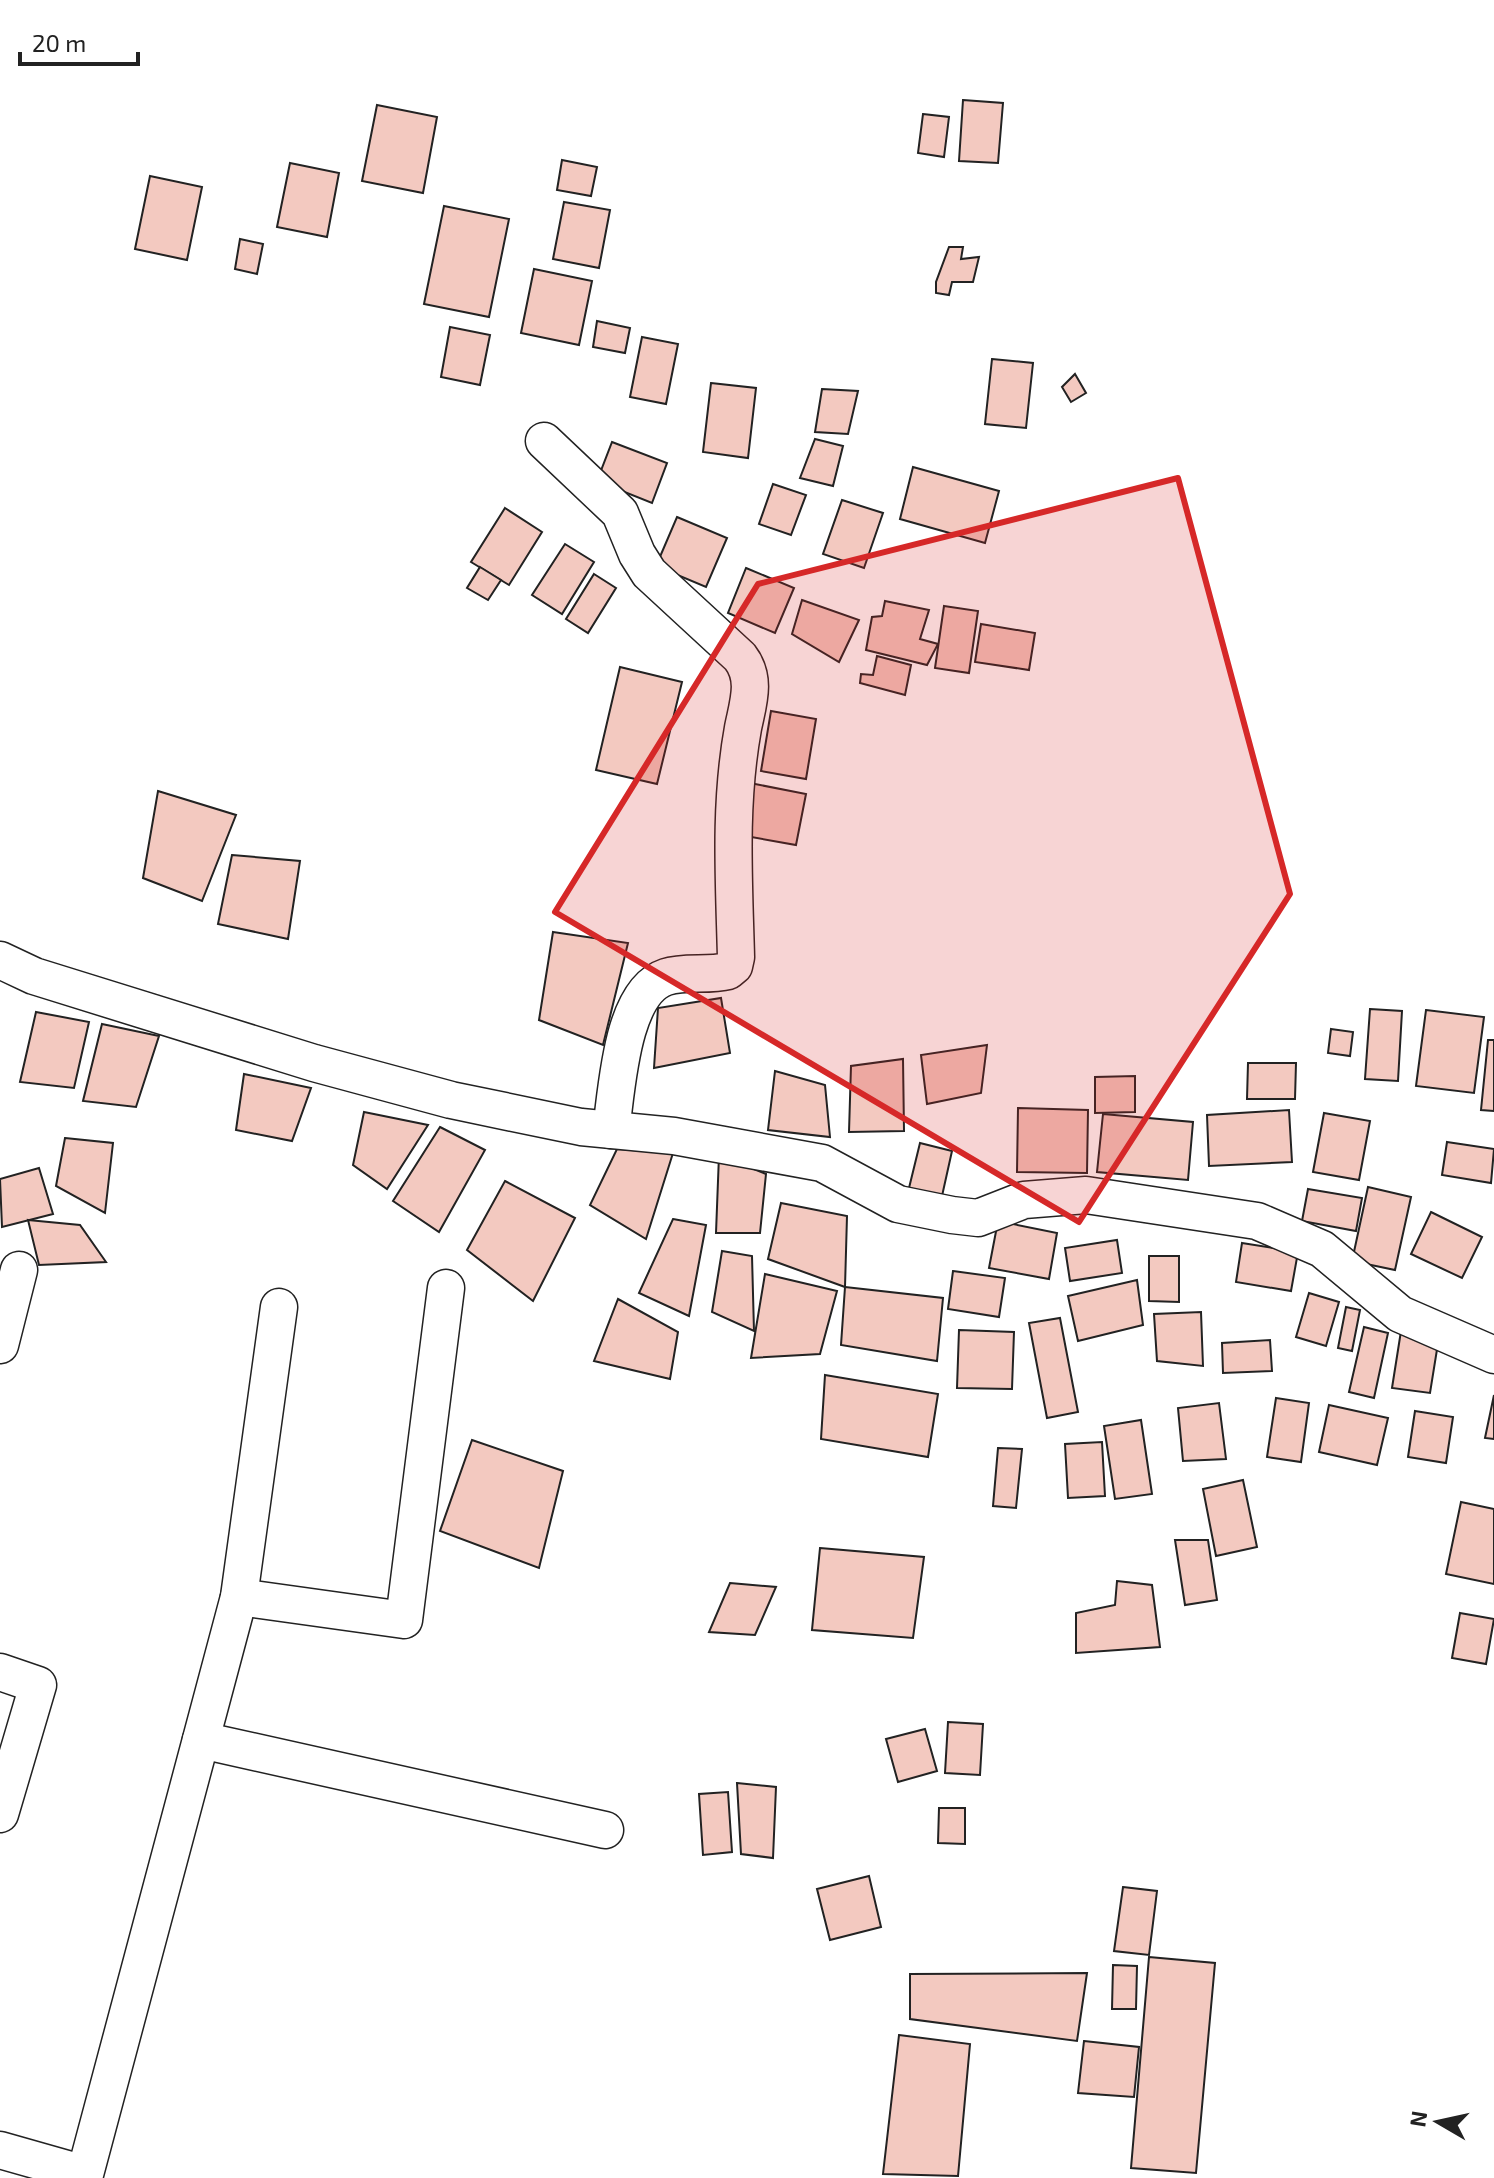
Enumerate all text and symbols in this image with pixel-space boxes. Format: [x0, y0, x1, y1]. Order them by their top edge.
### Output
scale bar [20, 16, 138, 66]
text: 20 m [32, 28, 86, 57]
north arrow [1398, 2082, 1478, 2162]
text: N [1403, 2109, 1431, 2129]

